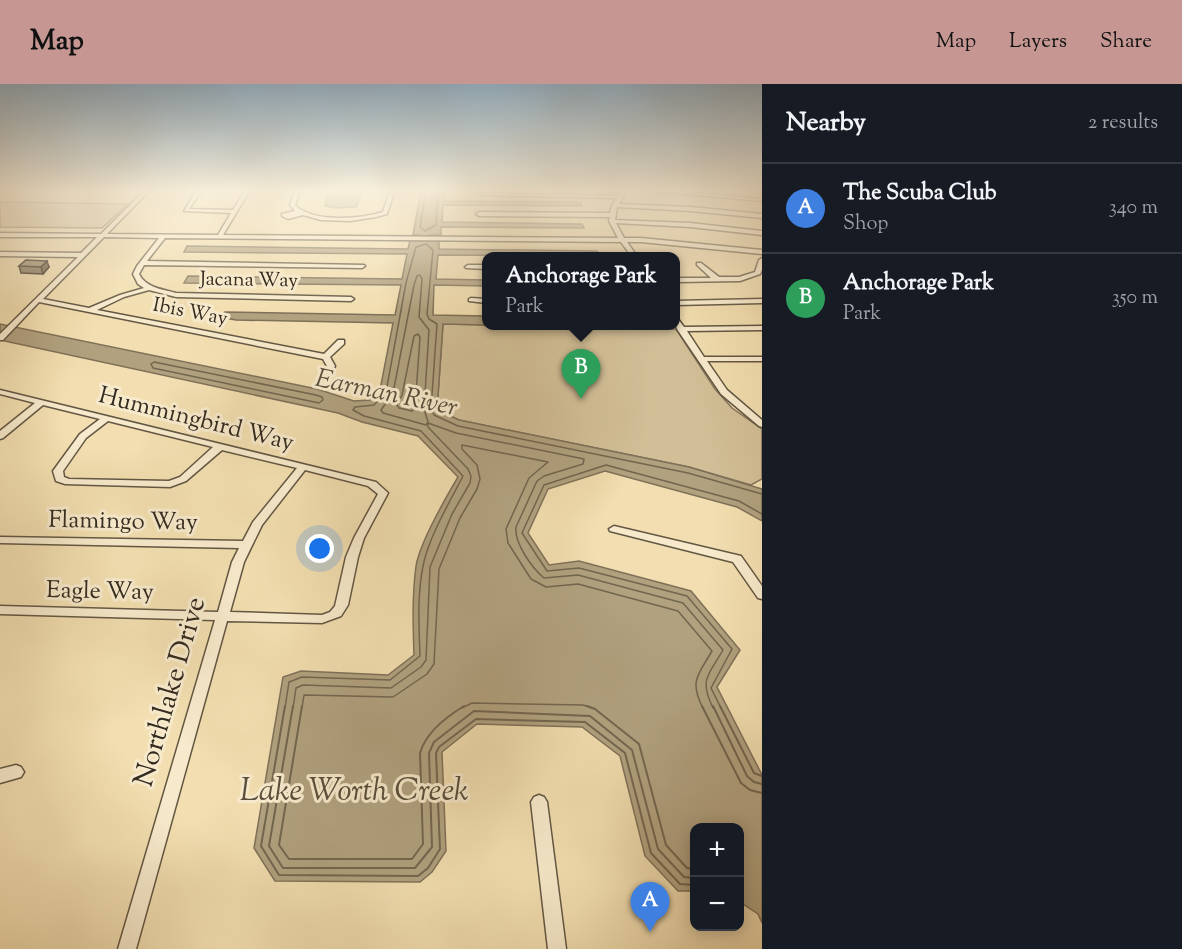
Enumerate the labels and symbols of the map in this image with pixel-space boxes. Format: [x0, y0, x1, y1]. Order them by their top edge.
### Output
street label: Jacana Way [199, 266, 298, 296]
street label: Ibis Way [150, 292, 230, 334]
pin: B [562, 350, 600, 399]
water label: Earman River [311, 361, 461, 427]
street label: Hummingbird Way [95, 379, 297, 461]
street label: Flamingo Way [48, 504, 198, 540]
your location [305, 534, 334, 563]
street label: Eagle Way [46, 574, 154, 610]
street label: Northlake Drive [125, 592, 217, 792]
water label: Lake Worth Creek [240, 769, 468, 815]
pin: A [630, 882, 670, 932]

